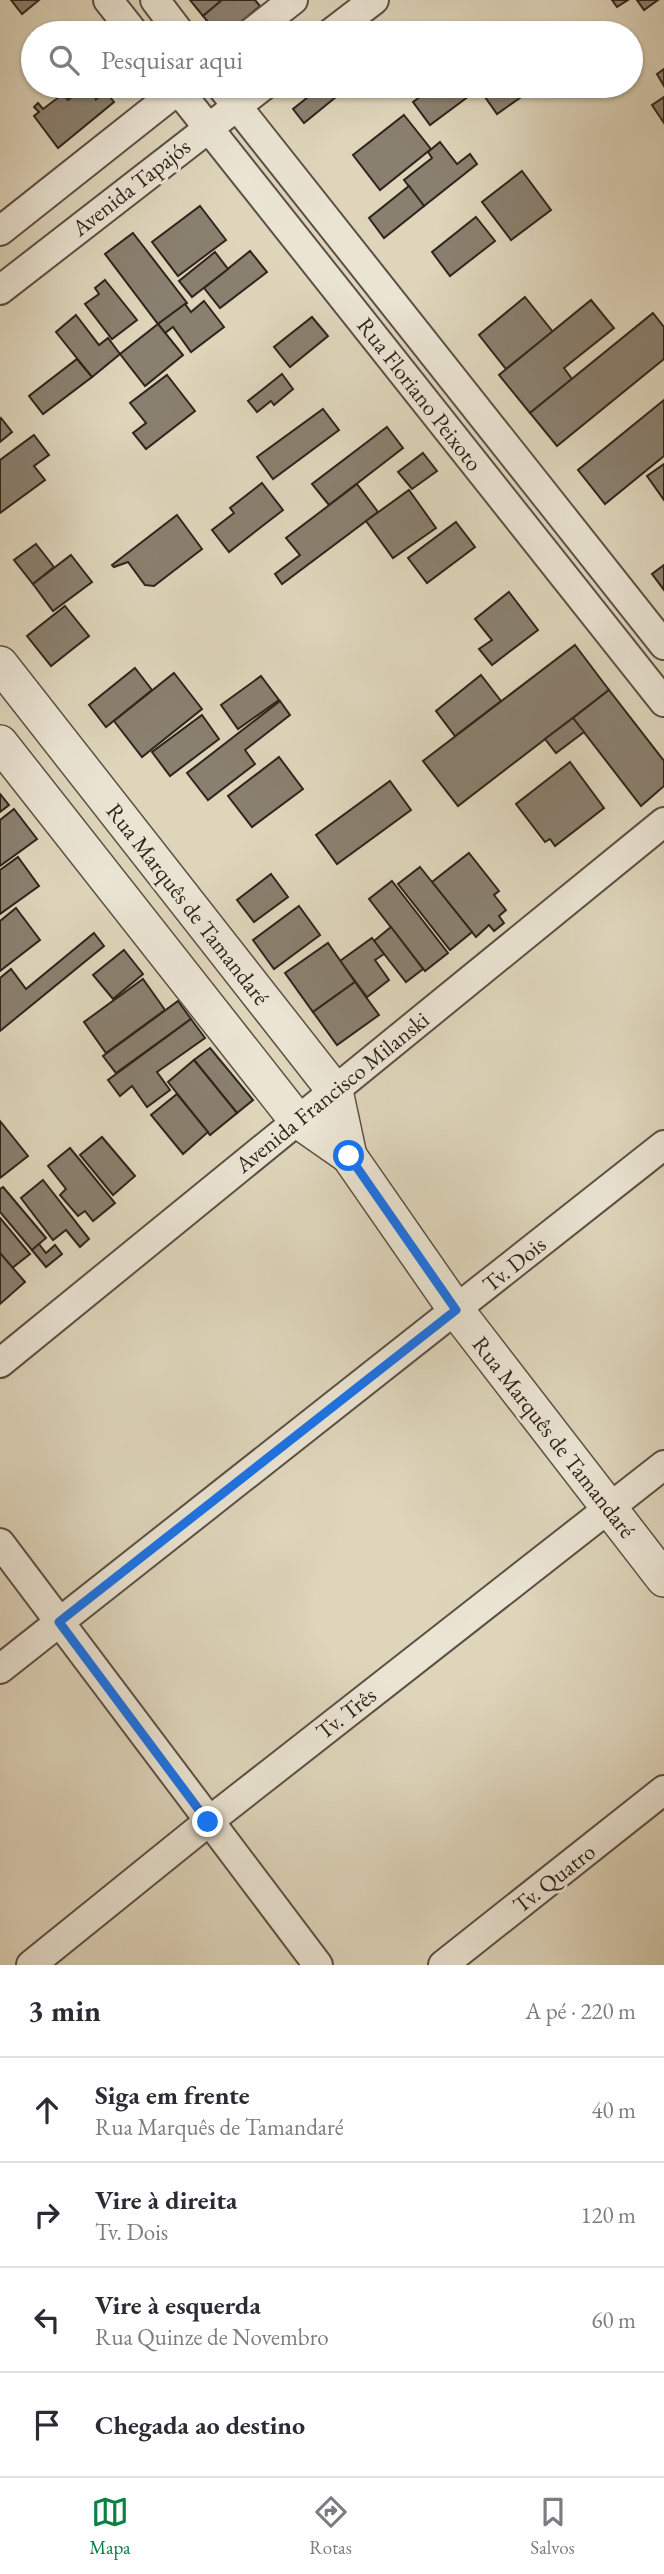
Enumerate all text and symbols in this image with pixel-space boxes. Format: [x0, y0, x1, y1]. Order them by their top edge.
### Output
search box [21, 21, 643, 98]
icon: search [45, 41, 83, 79]
text: Pesquisar aqui [101, 43, 243, 77]
street label: Avenida Tapajós [65, 131, 196, 243]
street label: Rua Floriano Peixoto [351, 311, 489, 477]
street label: Rua Marquês de Tamandaré [100, 797, 276, 1011]
street label: Avenida Francisco Milanski [228, 1004, 435, 1180]
route start [333, 1140, 364, 1171]
street label: Tv. Dois [476, 1229, 552, 1299]
street label: Rua Marquês de Tamandaré [466, 1330, 642, 1544]
street label: Tv. Três [310, 1680, 382, 1746]
route end [192, 1806, 223, 1837]
street label: Tv. Quatro [507, 1836, 601, 1920]
text: 3 min [28, 1991, 101, 2030]
text: A pé · 220 m [525, 1996, 636, 2026]
text: Siga em frente [95, 2078, 250, 2112]
icon: ahead [28, 2091, 66, 2129]
text: 40 m [591, 2095, 636, 2125]
text: Rua Marquês de Tamandaré [95, 2112, 344, 2142]
text: Vire à direita [95, 2183, 237, 2217]
icon: right [28, 2196, 66, 2234]
text: 120 m [580, 2200, 636, 2230]
text: Tv. Dois [95, 2217, 168, 2247]
text: Vire à esquerda [95, 2288, 261, 2322]
icon: left [28, 2301, 66, 2339]
text: 60 m [591, 2305, 636, 2335]
text: Rua Quinze de Novembro [95, 2322, 329, 2352]
icon: arrive [28, 2406, 66, 2444]
text: Chegada ao destino [95, 2408, 305, 2442]
tab: Mapa [89, 2493, 131, 2560]
tab: Rotas [309, 2493, 352, 2560]
tab: Salvos [530, 2493, 575, 2560]

